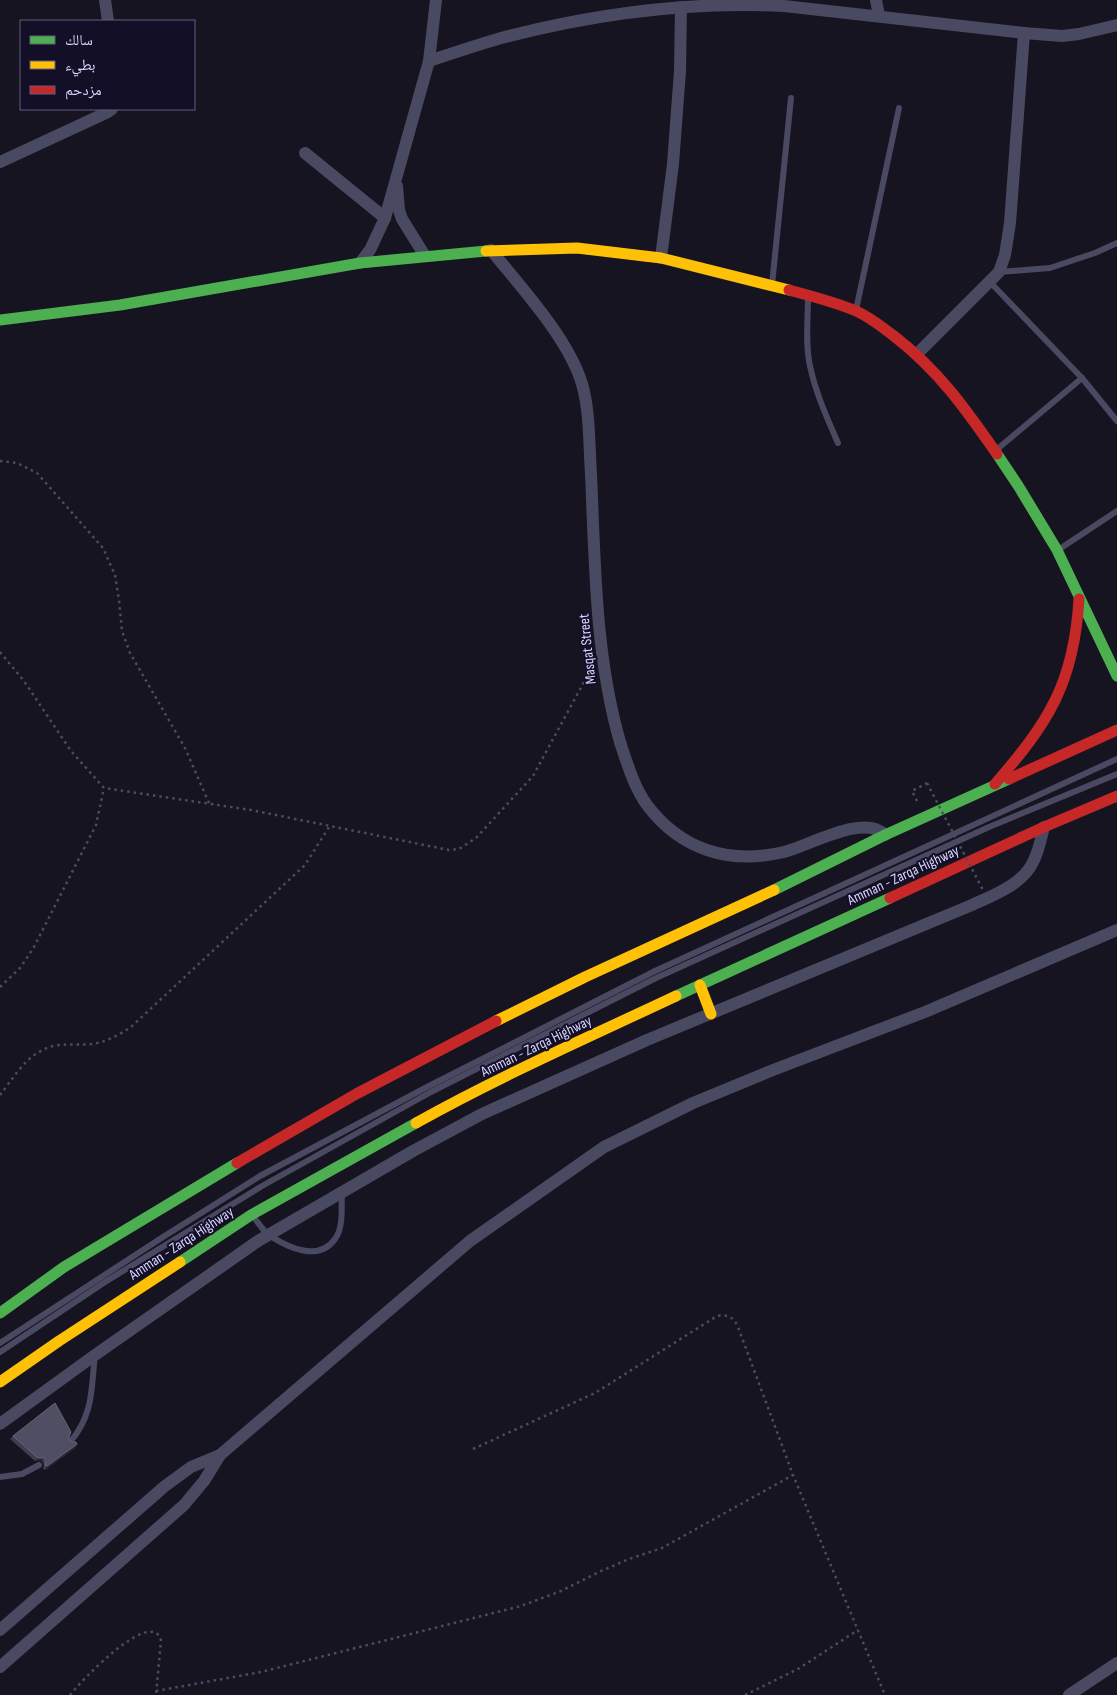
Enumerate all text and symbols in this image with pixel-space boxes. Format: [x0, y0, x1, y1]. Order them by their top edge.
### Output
legend [20, 20, 195, 110]
text: سالك [65, 31, 93, 50]
text: بطيء [65, 56, 95, 77]
text: مزدحم [65, 81, 102, 100]
street label: Masqat Street [574, 612, 601, 685]
street label: Amman - Zarqa Highway [843, 841, 962, 910]
street label: Amman - Zarqa Highway [477, 1011, 595, 1082]
street label: Amman - Zarqa Highway [124, 1202, 237, 1285]

